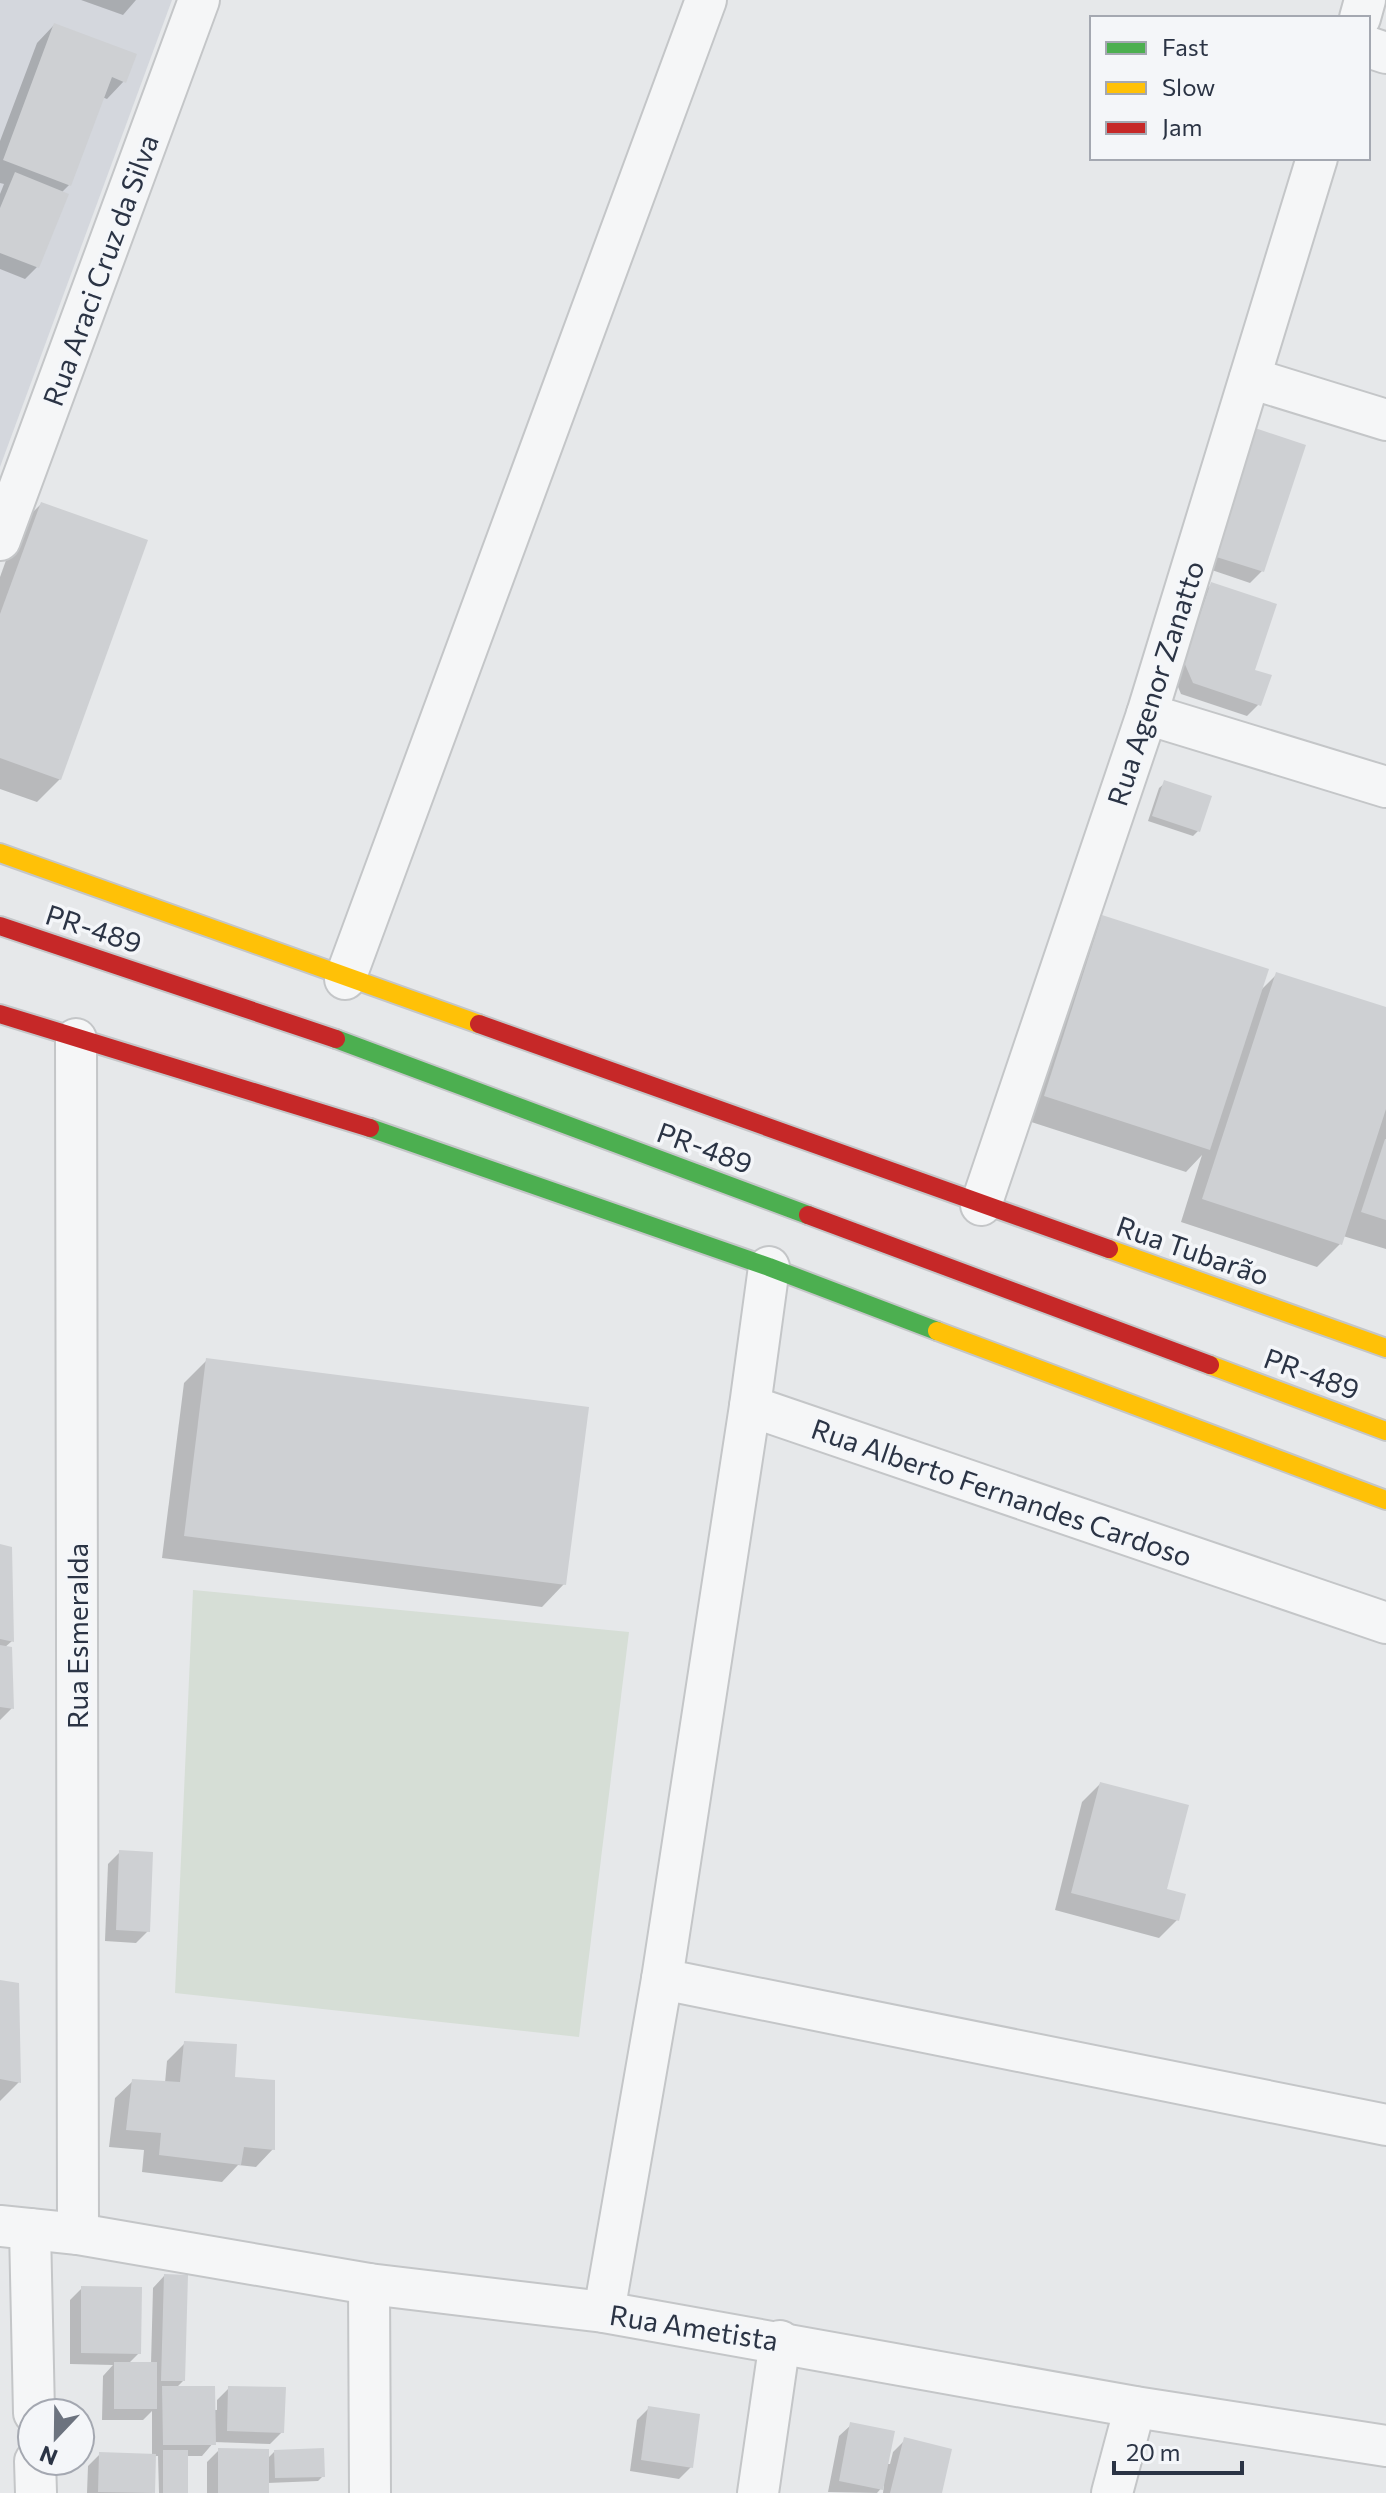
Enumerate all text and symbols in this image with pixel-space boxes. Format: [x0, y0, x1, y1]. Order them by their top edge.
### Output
legend [1090, 16, 1370, 160]
text: Fast [1162, 32, 1209, 61]
text: Slow [1162, 72, 1215, 101]
text: Jam [1162, 112, 1202, 141]
street label: Rua Araci Cruz da Silva [35, 130, 165, 410]
street label: Rua Agenor Zanatto [1099, 556, 1211, 810]
street label: PR-489 [42, 897, 146, 959]
street label: PR-489 [653, 1114, 757, 1180]
street label: Rua Tubarão [1112, 1208, 1274, 1292]
street label: PR-489 [1260, 1340, 1364, 1406]
street label: Rua Alberto Fernandes Cardoso [807, 1411, 1197, 1573]
street label: Rua Esmeralda [60, 1543, 94, 1729]
street label: Rua Ametista [607, 2297, 781, 2357]
north arrow [16, 2397, 96, 2477]
scale bar [1114, 2425, 1242, 2475]
text: 20 m [1126, 2437, 1180, 2466]
text: N [36, 2440, 61, 2472]

